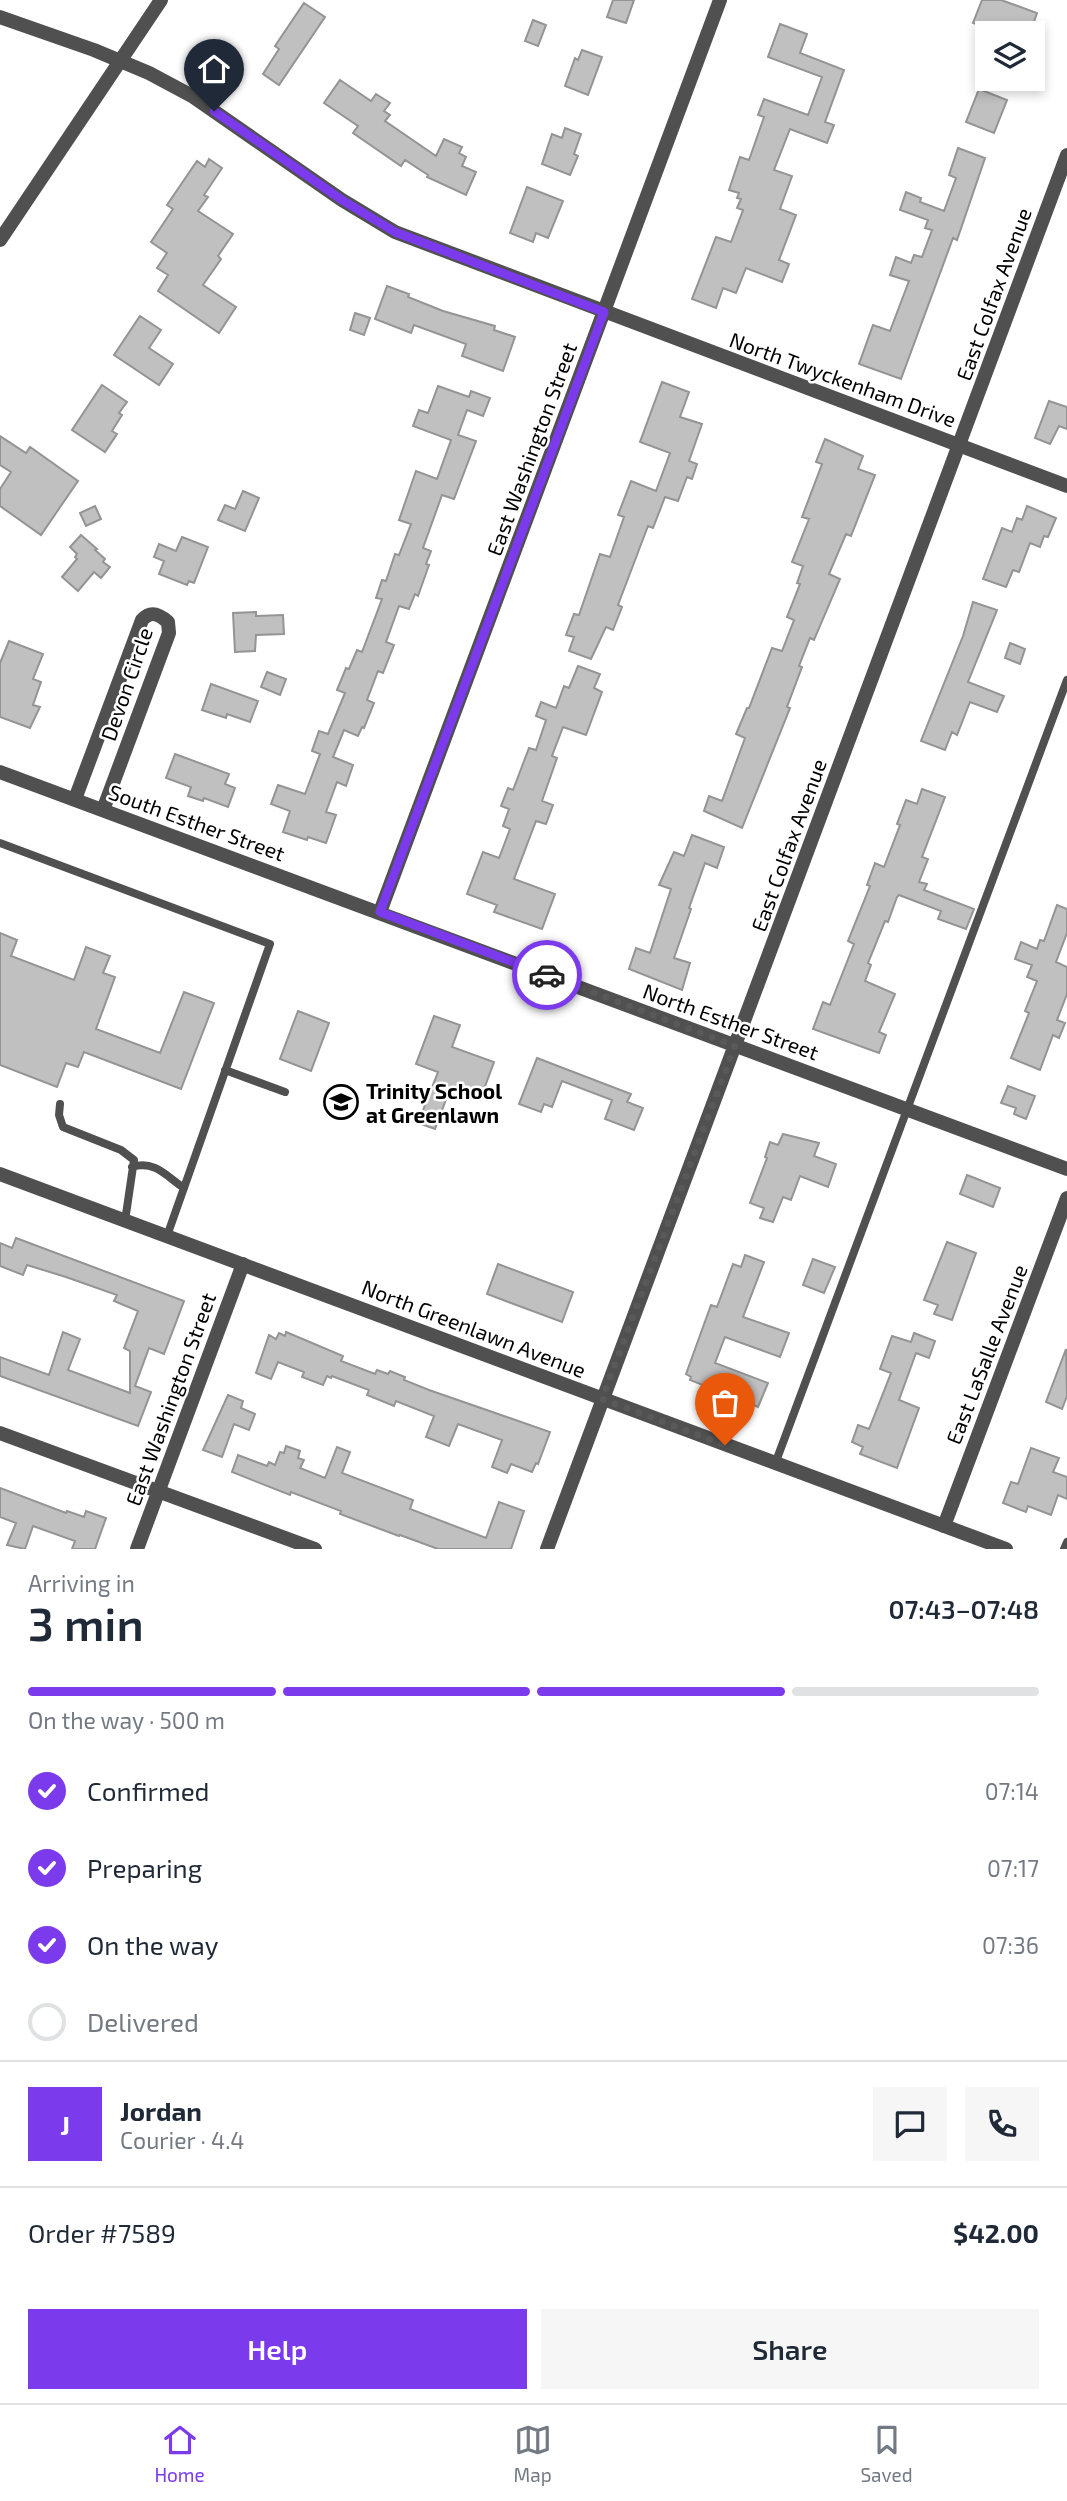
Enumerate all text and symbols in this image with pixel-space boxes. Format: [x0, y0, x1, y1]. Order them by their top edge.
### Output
map controls [975, 21, 1045, 91]
button: layers [975, 21, 1045, 91]
pin [184, 39, 244, 111]
icon: home [195, 50, 233, 88]
street label: East Colfax Avenue [950, 204, 1036, 384]
street label: North Twyckenham Drive [726, 326, 960, 432]
street label: East Washington Street [481, 339, 581, 559]
street label: Devon Circle [95, 624, 157, 744]
street label: East Colfax Avenue [745, 755, 831, 935]
street label: South Esther Street [106, 779, 288, 865]
courier [512, 940, 582, 1010]
icon: car [528, 956, 566, 994]
street label: North Esther Street [640, 978, 822, 1064]
place label: Trinity School at Greenlawn [366, 1078, 502, 1127]
school or university icon: Trinity School at Greenlawn [322, 1083, 360, 1121]
street label: East LaSalle Avenue [940, 1261, 1032, 1447]
street label: North Greenlawn Avenue [358, 1274, 590, 1382]
street label: East Washington Street [120, 1289, 220, 1509]
pin [695, 1373, 755, 1445]
icon: bag [706, 1384, 744, 1422]
text: Arriving in [28, 1569, 135, 1597]
text: 07:43–07:48 [889, 1593, 1039, 1624]
text: 3 min [28, 1595, 144, 1650]
text: On the way · 500 m [28, 1706, 225, 1734]
icon: check [28, 1772, 66, 1810]
text: Confirmed [87, 1775, 210, 1806]
text: 07:14 [985, 1777, 1039, 1805]
icon: check [28, 1849, 66, 1887]
text: Preparing [87, 1852, 202, 1883]
text: 07:17 [987, 1854, 1039, 1882]
icon: check [28, 1926, 66, 1964]
text: On the way [87, 1929, 218, 1960]
text: 07:36 [982, 1931, 1039, 1959]
text: Delivered [87, 2006, 199, 2037]
button: chat [873, 2087, 947, 2161]
button: phone [965, 2087, 1039, 2161]
text: Jordan [120, 2095, 202, 2126]
text: J [60, 2109, 70, 2140]
text: Courier · 4.4 [120, 2126, 244, 2154]
text: Order #7589 [28, 2217, 176, 2248]
text: $42.00 [953, 2217, 1039, 2248]
button: Help [28, 2309, 527, 2389]
button: Share [541, 2309, 1039, 2389]
tab: Home [154, 2421, 205, 2486]
tab: Map [514, 2421, 552, 2486]
tab: Saved [860, 2421, 913, 2486]

